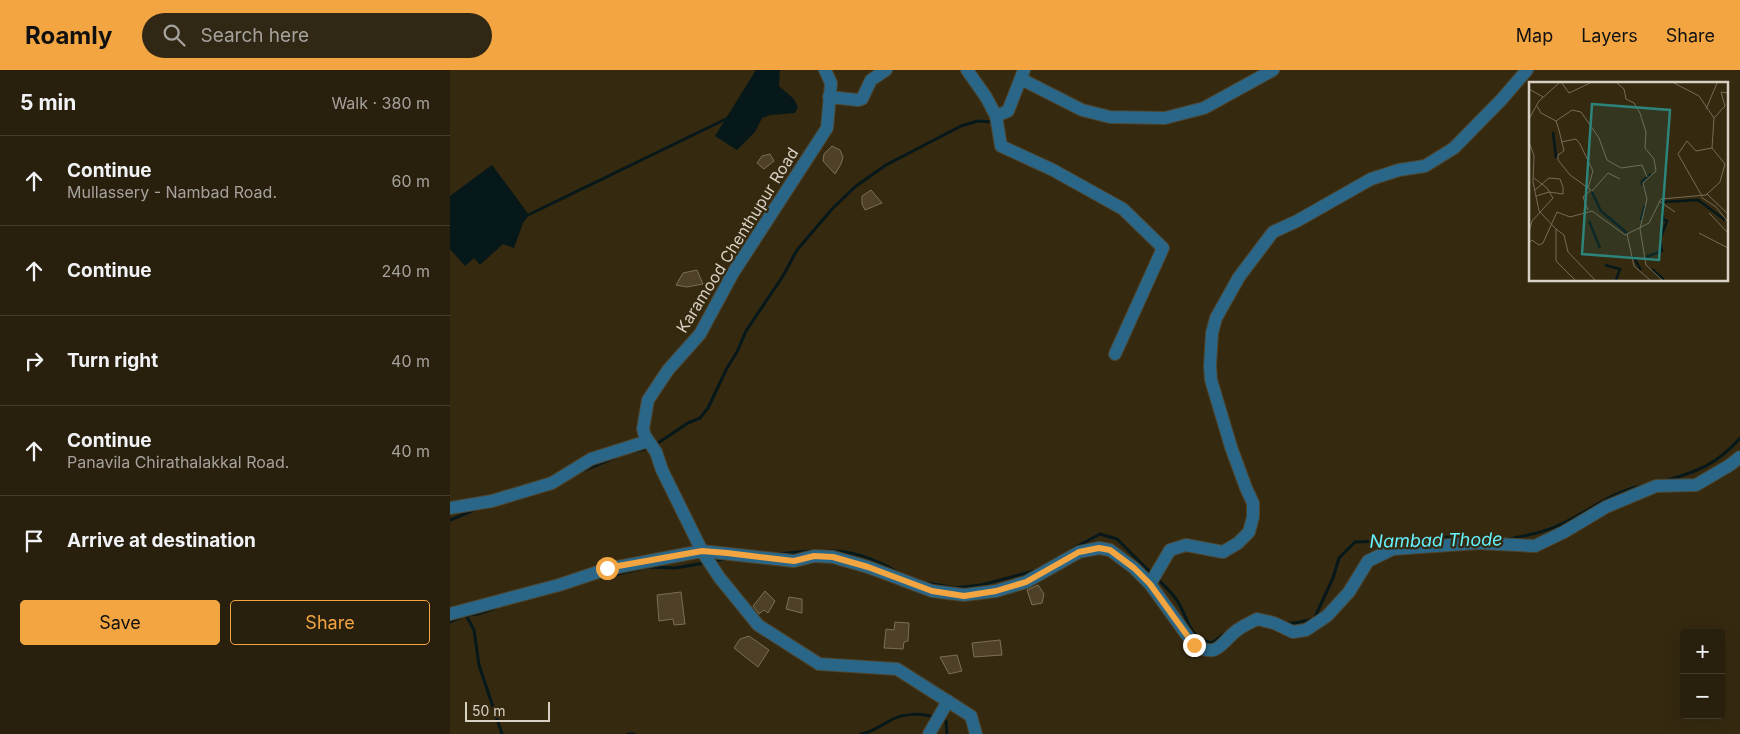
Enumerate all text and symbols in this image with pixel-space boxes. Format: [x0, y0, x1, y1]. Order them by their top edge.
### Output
search box [142, 13, 492, 58]
text: Roamly [25, 21, 112, 50]
icon: search [160, 21, 188, 49]
text: Search here [200, 24, 309, 47]
text: Map [1516, 25, 1553, 46]
text: Layers [1581, 25, 1638, 46]
text: Share [1666, 25, 1715, 46]
inset map [1529, 82, 1728, 281]
text: 5 min [20, 90, 76, 115]
text: Walk · 380 m [331, 93, 430, 113]
street label: Karamood Chenthupur Road [672, 144, 802, 336]
text: Continue [67, 159, 152, 182]
icon: ahead [20, 167, 48, 195]
text: 60 m [391, 171, 430, 191]
text: Mullassery - Nambad Road. [67, 182, 277, 202]
icon: ahead [20, 257, 48, 285]
text: Continue [67, 259, 152, 282]
text: 240 m [382, 261, 430, 281]
icon: right [20, 347, 48, 375]
text: Turn right [67, 349, 158, 372]
text: 40 m [391, 351, 430, 371]
text: Continue [67, 429, 152, 452]
icon: ahead [20, 437, 48, 465]
text: 40 m [391, 441, 430, 461]
text: Panavila Chirathalakkal Road. [67, 452, 289, 472]
icon: arrive [20, 527, 48, 555]
water label: Nambad Thode [1369, 528, 1503, 552]
text: Arrive at destination [67, 529, 256, 552]
route start [596, 557, 619, 580]
button: Save [20, 600, 220, 645]
button: Share [230, 600, 430, 645]
map controls [1680, 629, 1725, 719]
button: + [1680, 629, 1725, 674]
route end [1183, 634, 1206, 657]
button: − [1680, 674, 1725, 719]
scale bar [465, 699, 550, 722]
text: 50 m [472, 702, 506, 719]

